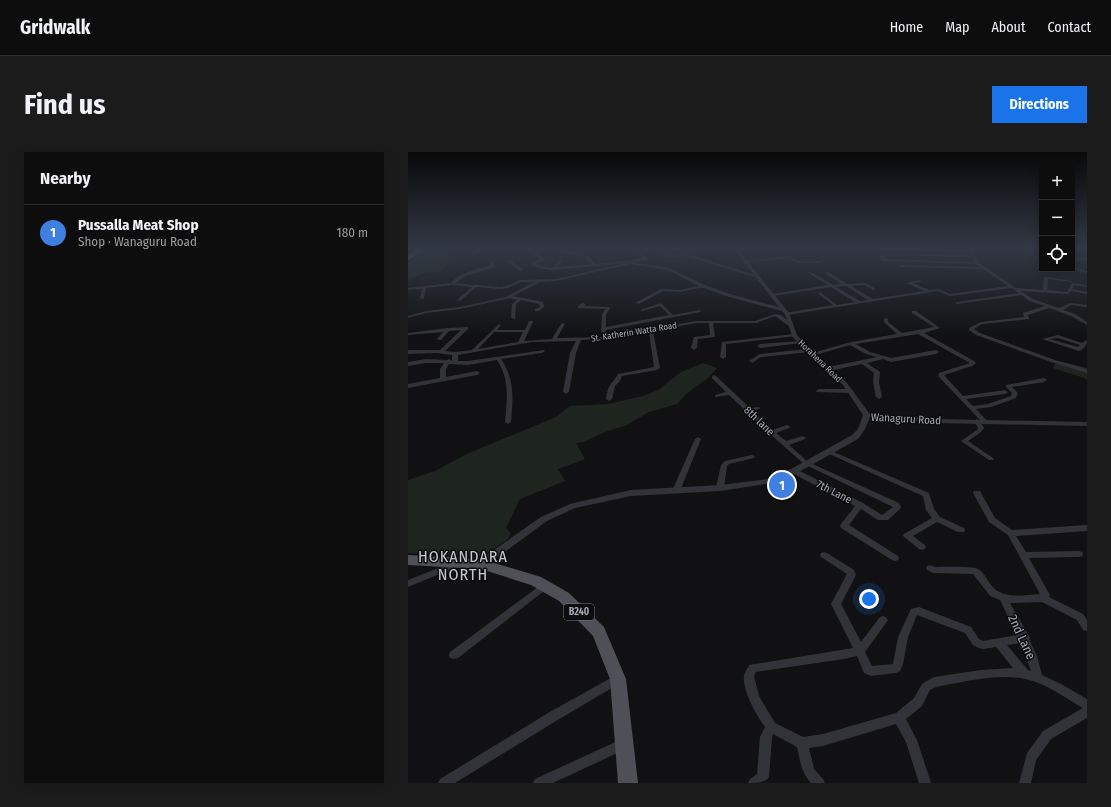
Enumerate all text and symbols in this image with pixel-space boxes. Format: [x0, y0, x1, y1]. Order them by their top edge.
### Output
text: Gridwalk [20, 16, 90, 39]
text: Home [890, 19, 923, 36]
text: Map [945, 19, 969, 36]
text: About [991, 19, 1026, 36]
text: Contact [1048, 19, 1091, 36]
button: Directions [992, 86, 1087, 123]
text: Find us [24, 88, 106, 121]
map controls [1039, 164, 1075, 272]
button: + [1039, 164, 1075, 200]
text: Nearby [40, 168, 91, 189]
button: − [1039, 200, 1075, 236]
text: Pussalla Meat Shop [78, 216, 199, 234]
text: 1 [50, 225, 56, 240]
text: 180 m [337, 225, 368, 240]
text: Shop · Wanaguru Road [78, 234, 197, 249]
button: locate [1039, 236, 1075, 272]
street label: St. Katherin Watta Road [590, 320, 678, 344]
street label: Horahena Road [796, 338, 844, 384]
street label: 8th lane [741, 403, 777, 439]
street label: Wanaguru Road [871, 411, 941, 427]
pin: 1 [769, 470, 795, 500]
street label: 7th Lane [814, 478, 854, 506]
district label: HOKANDARA NORTH [418, 547, 508, 584]
your location [859, 589, 879, 609]
road number: B240 [564, 604, 594, 620]
street label: 2nd Lane [1005, 612, 1039, 662]

